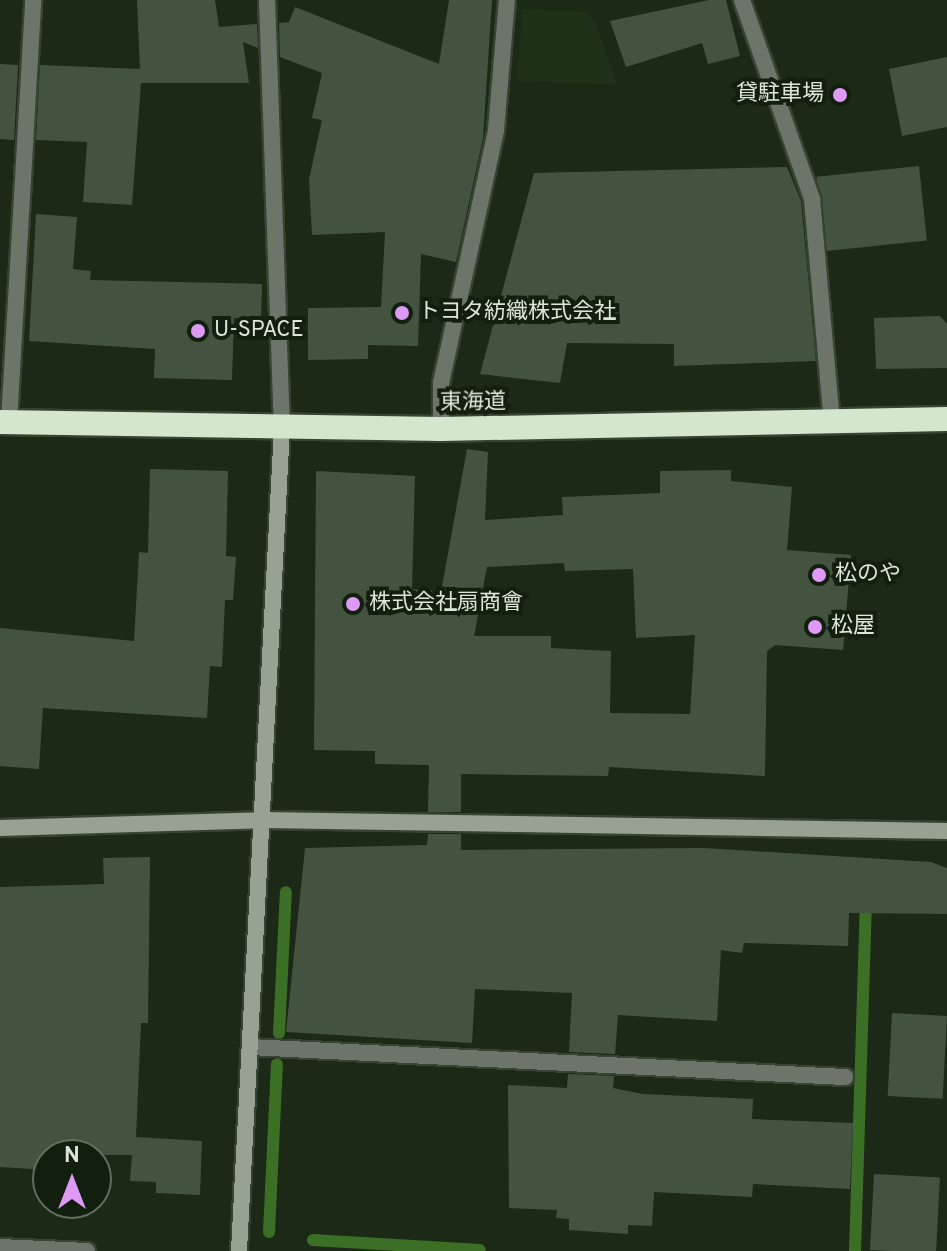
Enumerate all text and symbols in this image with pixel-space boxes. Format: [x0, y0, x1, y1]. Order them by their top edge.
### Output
place label: 貸駐車場 [736, 82, 824, 108]
marker: 貸駐車場 [831, 86, 849, 104]
place label: トヨタ紡織株式会社 [418, 300, 616, 326]
marker: トヨタ紡織株式会社 [393, 304, 411, 322]
place label: U-SPACE [214, 318, 304, 344]
marker: U-SPACE [189, 322, 207, 340]
street label: 東海道 [440, 389, 506, 417]
place label: 松のや [835, 562, 901, 588]
marker: 松のや [810, 566, 828, 584]
place label: 株式会社扇商會 [369, 591, 523, 617]
marker: 株式会社扇商會 [344, 595, 362, 613]
place label: 松屋 [831, 614, 875, 640]
marker: 松屋 [806, 618, 824, 636]
north arrow [32, 1139, 112, 1219]
text: N [64, 1143, 80, 1170]

